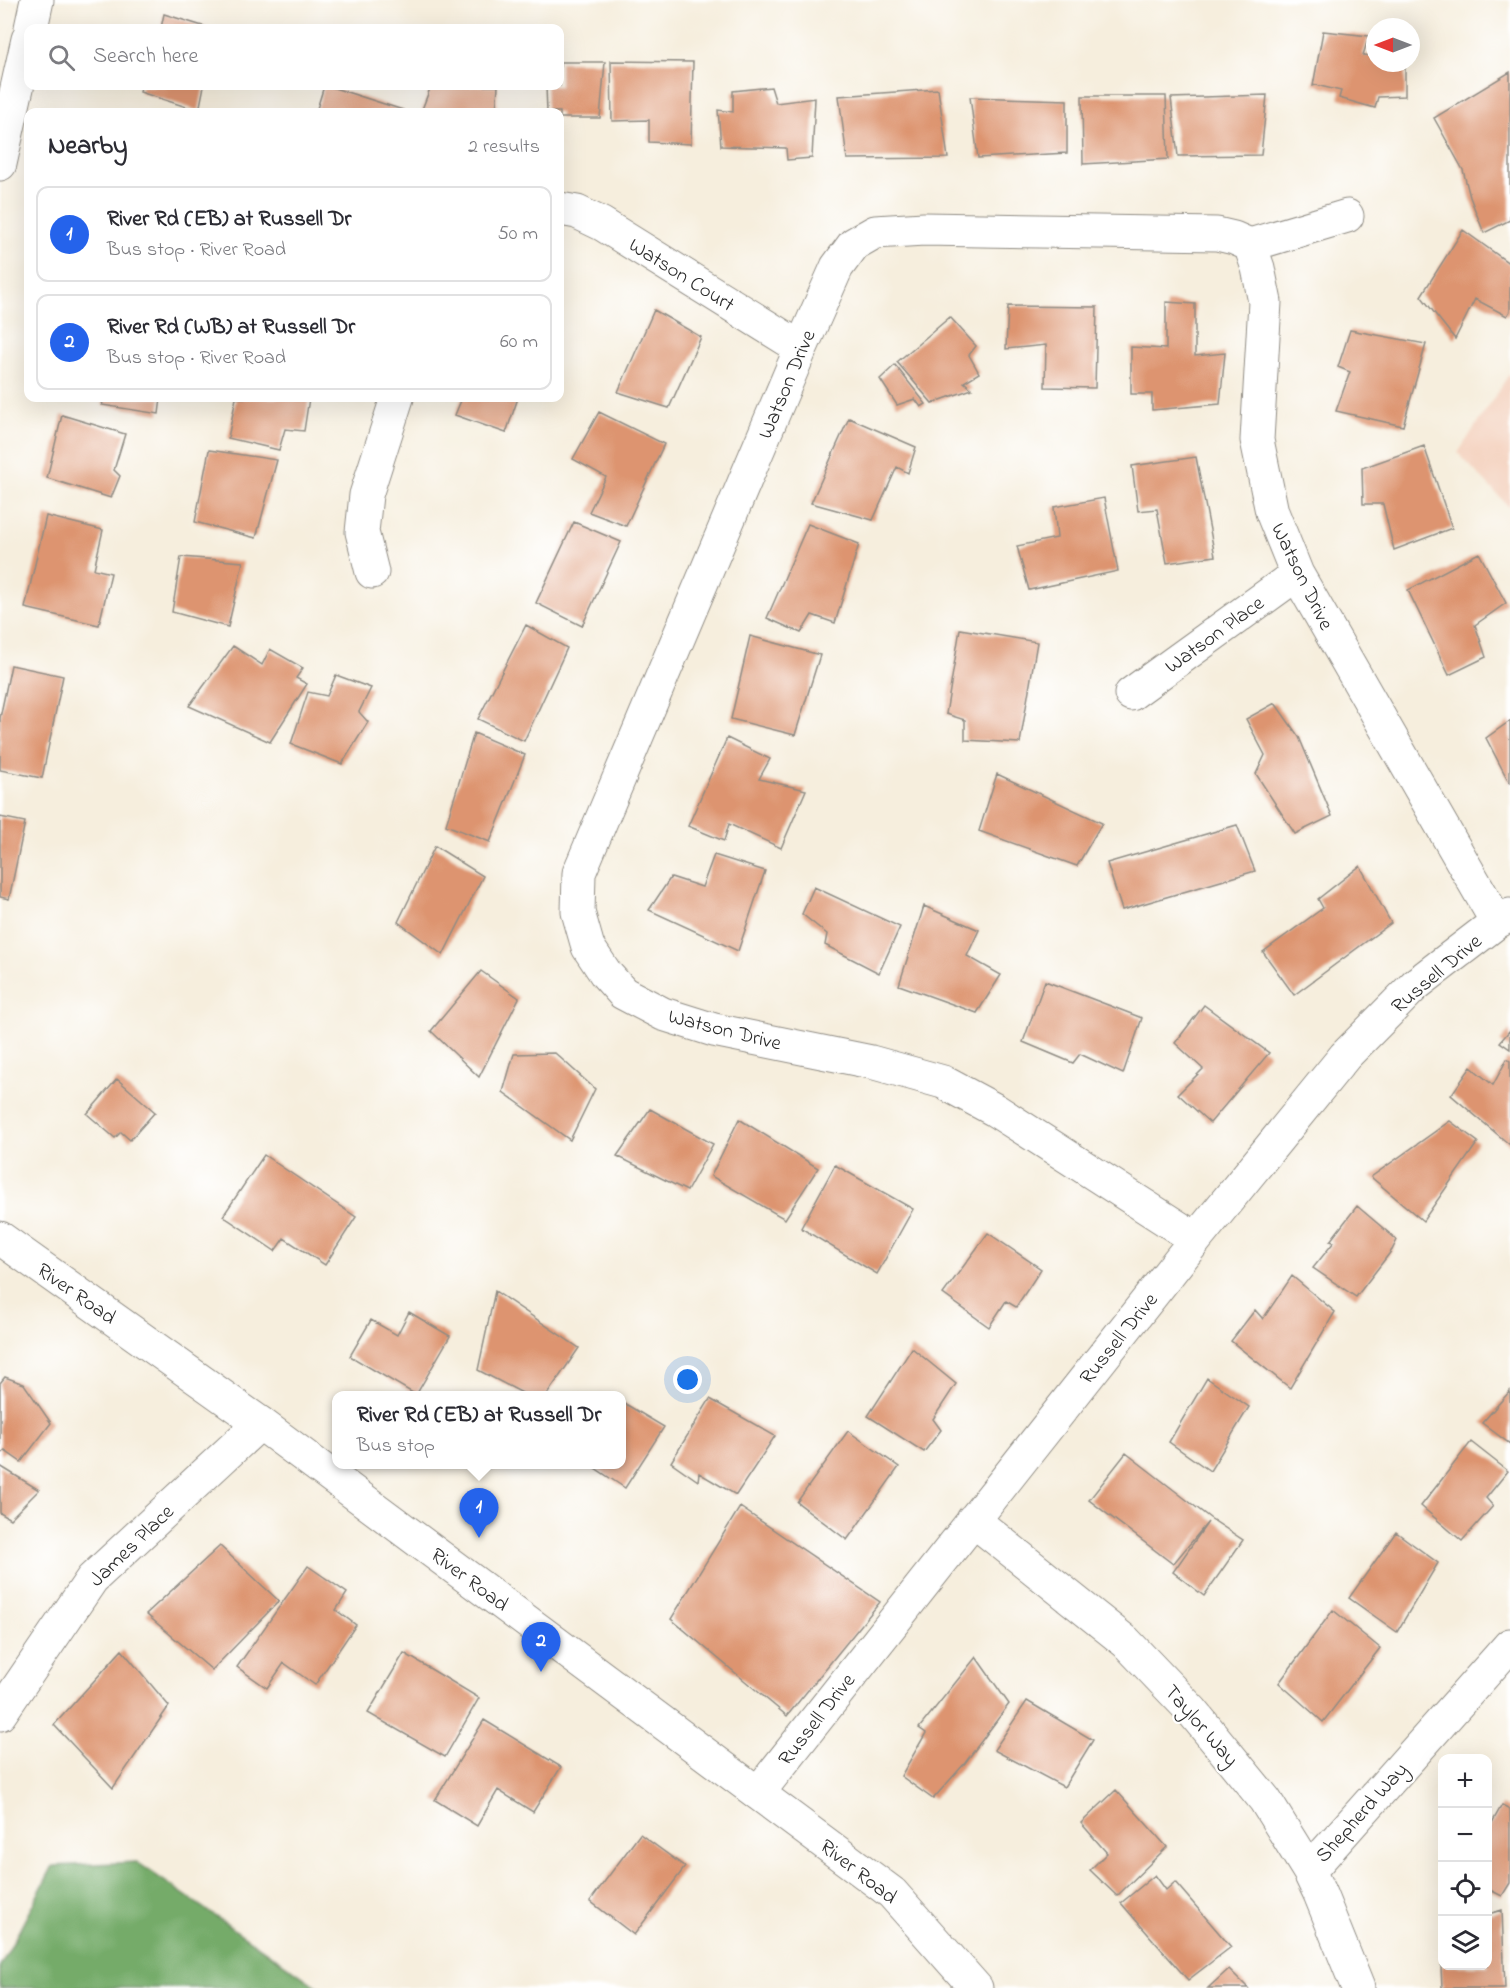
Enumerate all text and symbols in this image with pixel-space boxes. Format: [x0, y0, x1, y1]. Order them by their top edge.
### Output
north arrow [1366, 18, 1420, 72]
search box [24, 24, 564, 90]
icon: search [45, 41, 78, 74]
text: Search here [93, 41, 198, 73]
text: Nearby [48, 128, 127, 166]
text: 2 results [468, 133, 540, 162]
text: River Rd (EB) at Russell Dr [107, 204, 351, 236]
text: 1 [66, 220, 73, 249]
text: 50 m [497, 220, 538, 249]
street label: Watson Court [622, 231, 740, 320]
text: Bus stop · River Road [107, 236, 286, 265]
text: River Rd (WB) at Russell Dr [107, 312, 355, 344]
street label: Watson Drive [751, 325, 824, 444]
text: 2 [65, 328, 74, 357]
text: 60 m [500, 328, 538, 357]
text: Bus stop · River Road [107, 344, 286, 373]
street label: Watson Drive [1262, 518, 1340, 636]
street label: Watson Place [1159, 589, 1272, 682]
street label: Russell Drive [1385, 927, 1490, 1022]
street label: Watson Drive [665, 1002, 785, 1060]
street label: River Road [30, 1256, 122, 1333]
street label: Russell Drive [1073, 1286, 1166, 1392]
your location [673, 1365, 702, 1394]
popup [332, 1391, 626, 1469]
text: River Rd (EB) at Russell Dr [357, 1400, 601, 1432]
text: Bus stop [357, 1432, 435, 1461]
pin: 1 [460, 1488, 498, 1538]
street label: James Place [83, 1498, 182, 1595]
street label: River Road [423, 1541, 514, 1620]
pin: 2 [522, 1622, 560, 1672]
street label: Russell Drive [772, 1667, 864, 1773]
street label: Taylor Way [1155, 1679, 1245, 1775]
map controls [1438, 1754, 1492, 1970]
button: + [1438, 1754, 1492, 1808]
street label: Shepherd Way [1309, 1757, 1417, 1871]
button: − [1438, 1808, 1492, 1862]
street label: River Road [813, 1833, 903, 1913]
button: locate [1438, 1862, 1492, 1916]
button: layers [1438, 1916, 1492, 1970]

